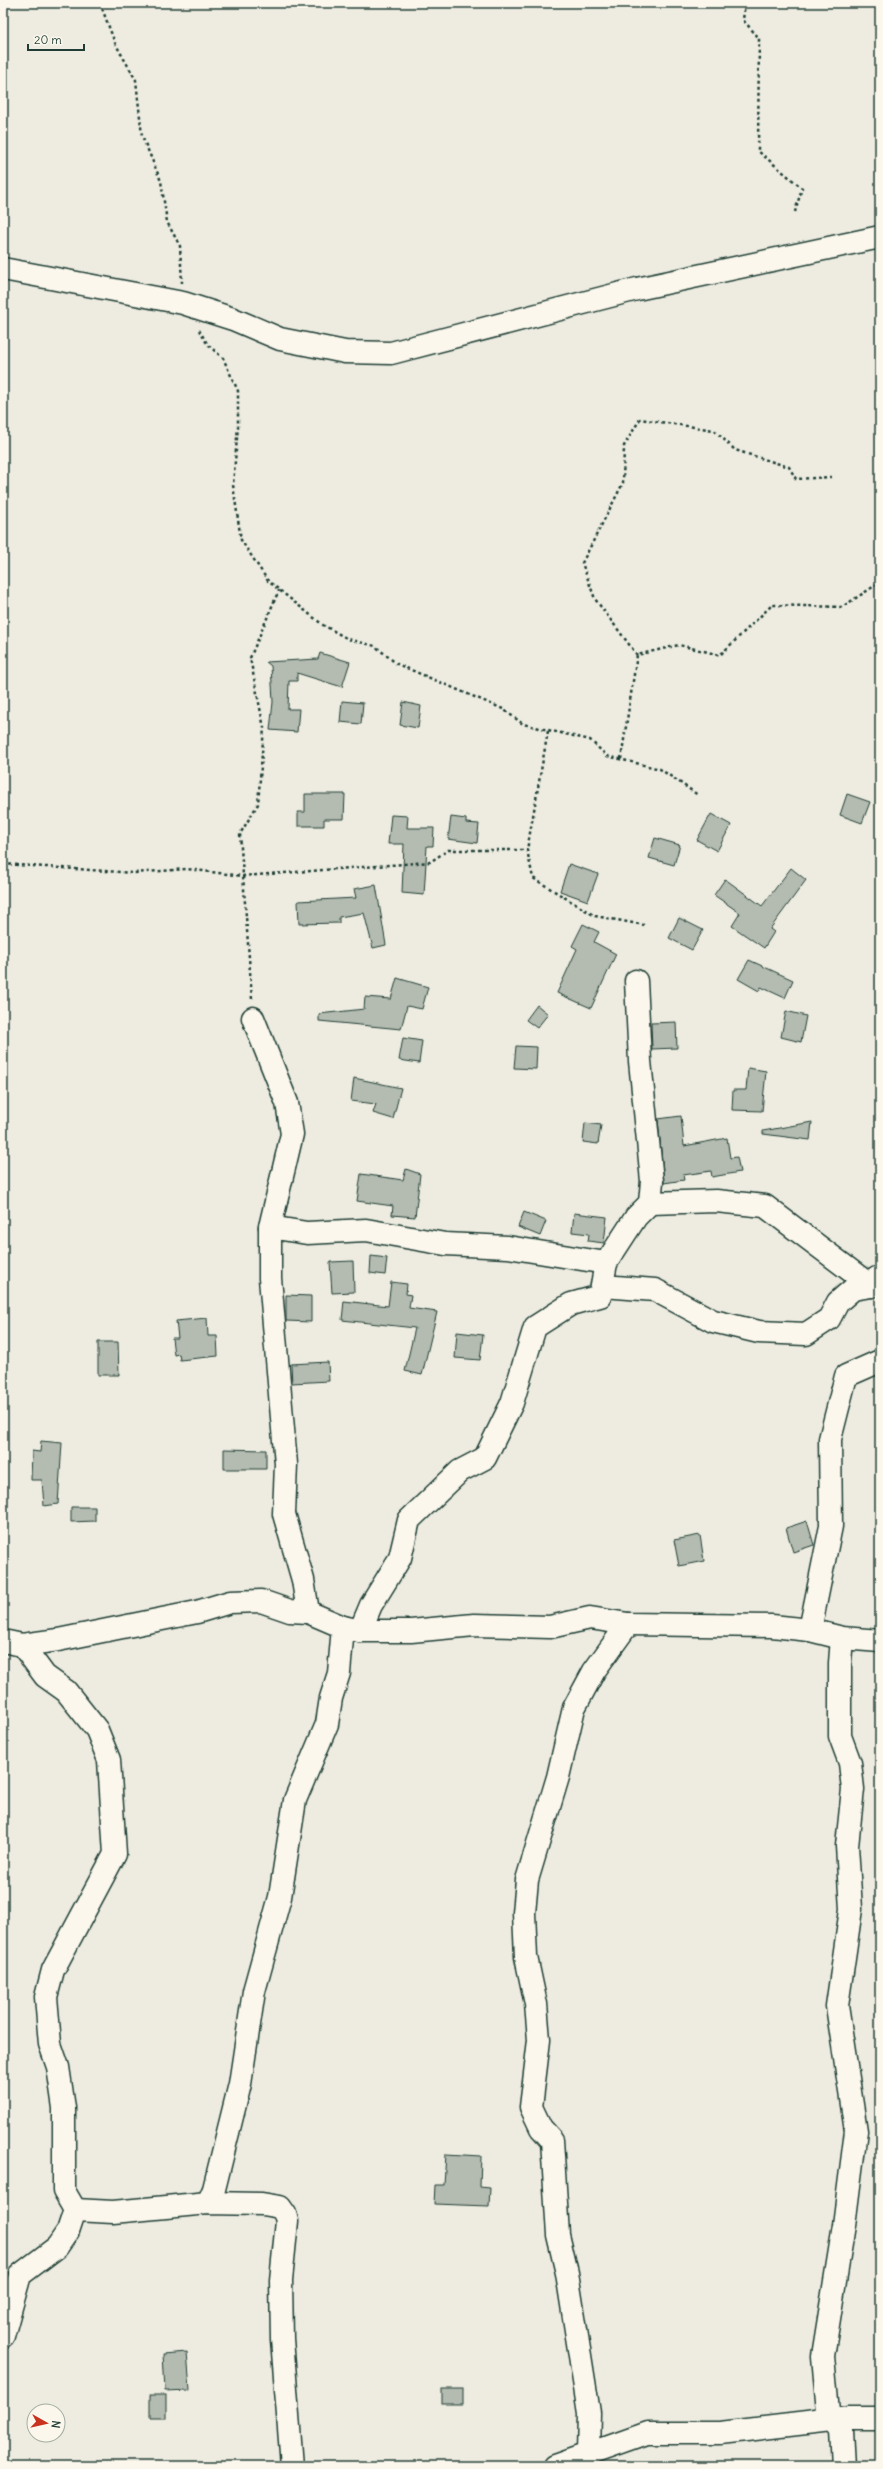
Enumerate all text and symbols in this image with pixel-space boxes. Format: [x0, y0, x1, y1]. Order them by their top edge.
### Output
scale bar [28, 26, 84, 52]
text: 20 m [34, 32, 62, 47]
north arrow [26, 2403, 66, 2443]
text: N [48, 2420, 63, 2429]

